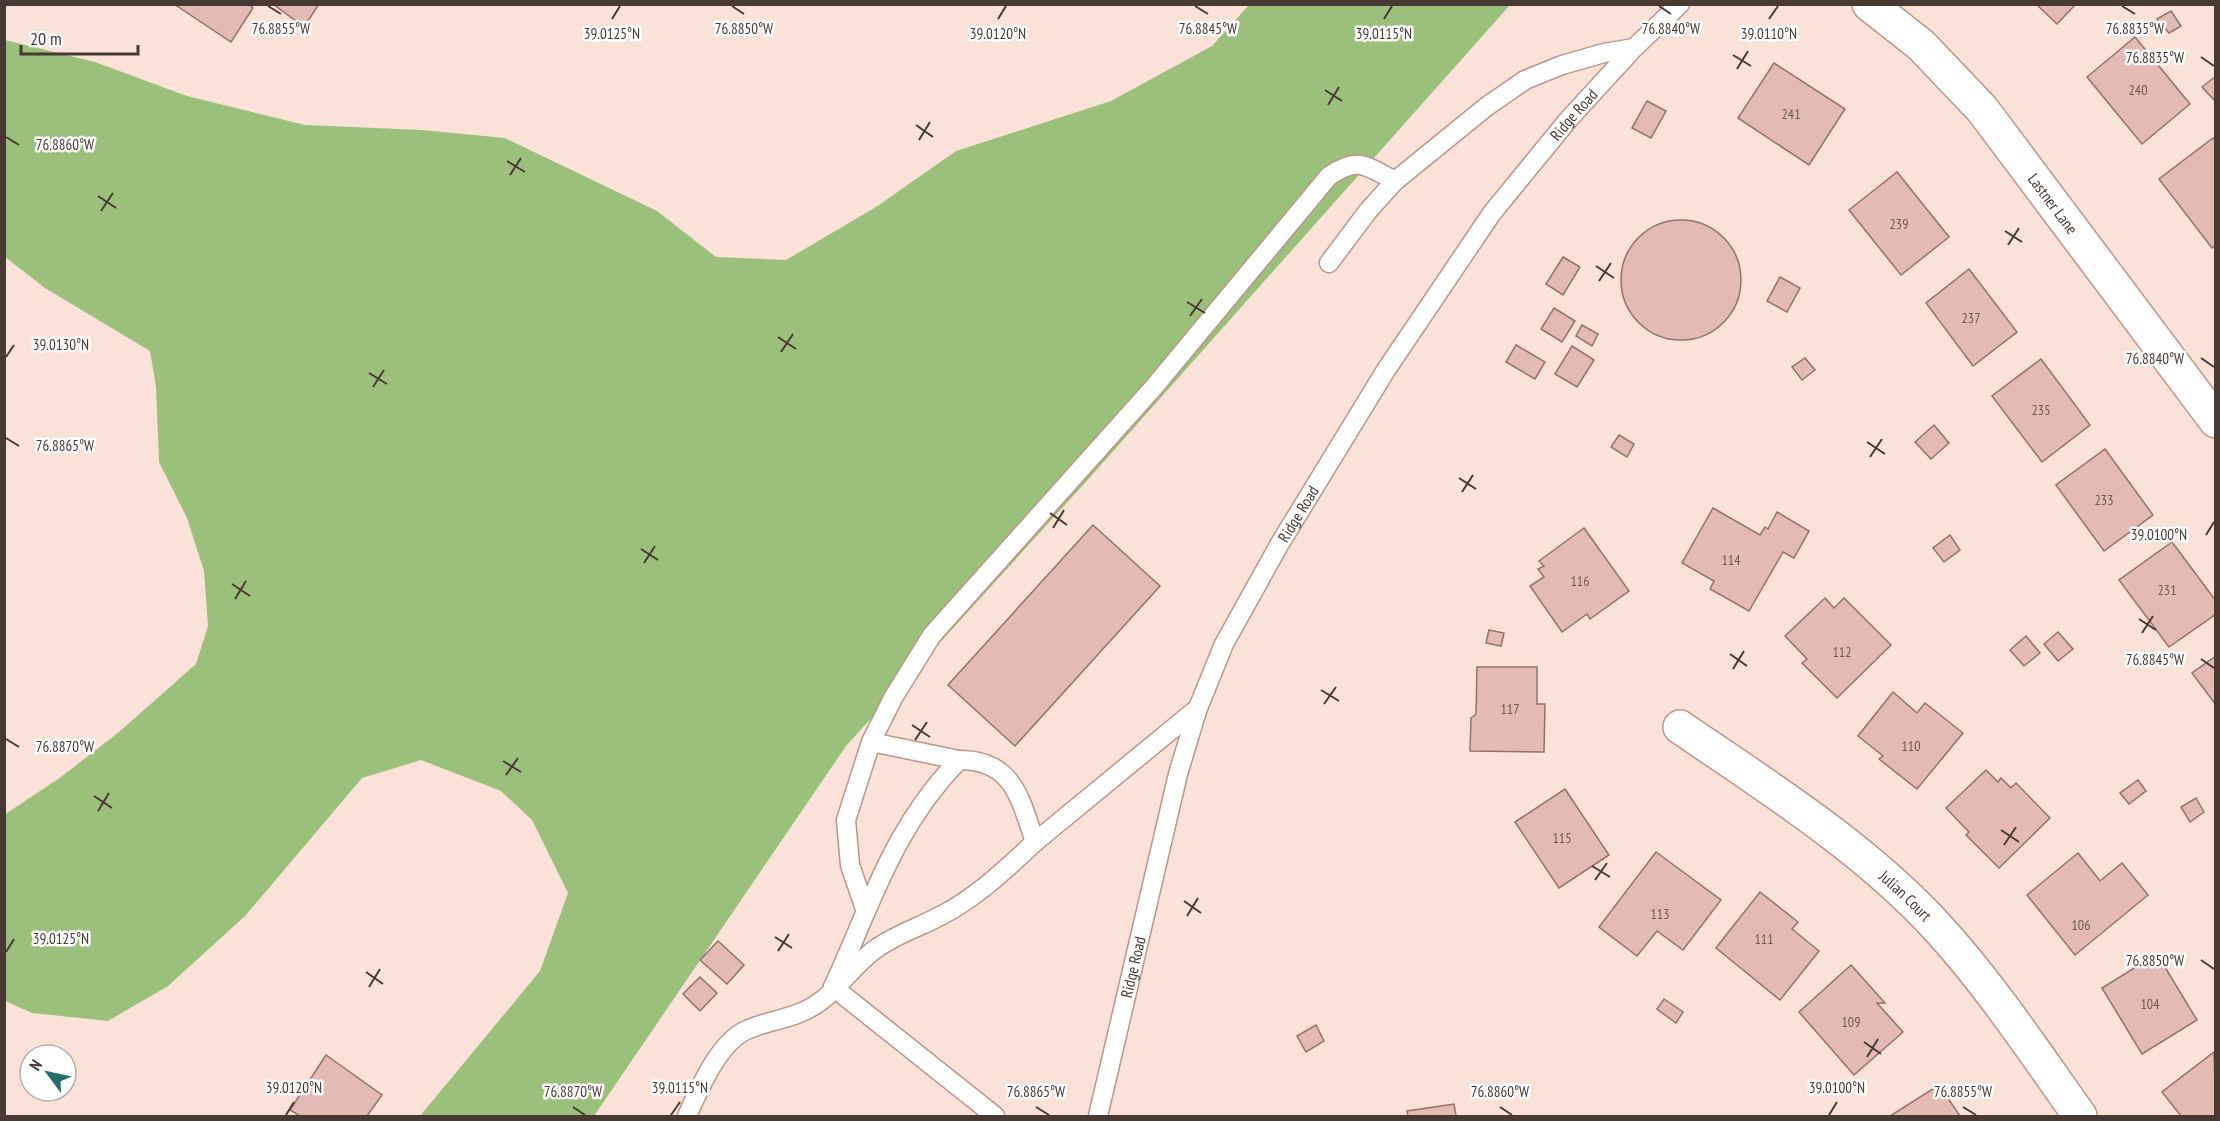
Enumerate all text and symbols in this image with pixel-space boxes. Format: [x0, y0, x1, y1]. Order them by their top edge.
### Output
scale bar [21, 18, 138, 56]
text: 76.8855°W [252, 19, 310, 38]
text: 76.8850°W [715, 19, 773, 38]
text: 76.8845°W [1179, 19, 1237, 38]
text: 76.8840°W [1642, 19, 1700, 38]
text: 76.8835°W [2106, 19, 2164, 38]
text: 39.0125°N [584, 24, 640, 43]
text: 39.0120°N [970, 24, 1026, 43]
text: 39.0115°N [1356, 24, 1412, 43]
text: 39.0110°N [1741, 24, 1797, 43]
text: 20 m [30, 27, 62, 50]
text: 76.8835°W [2126, 48, 2184, 67]
house number: 240 [2129, 81, 2147, 99]
street label: Ridge Road [1545, 84, 1602, 144]
house number: 241 [1782, 105, 1800, 123]
text: 76.8860°W [36, 135, 94, 154]
street label: Lastner Lane [2024, 169, 2082, 238]
house number: 239 [1890, 215, 1908, 233]
house number: 237 [1962, 309, 1980, 327]
text: 39.0130°N [33, 335, 89, 354]
text: 76.8840°W [2126, 349, 2184, 368]
house number: 235 [2032, 401, 2050, 419]
text: 76.8865°W [36, 436, 94, 455]
street label: Ridge Road [1273, 482, 1323, 546]
house number: 233 [2095, 491, 2113, 509]
text: 39.0100°N [2131, 525, 2187, 544]
house number: 114 [1722, 551, 1741, 569]
house number: 116 [1571, 572, 1589, 590]
house number: 231 [2158, 581, 2176, 599]
house number: 112 [1833, 643, 1851, 661]
text: 76.8845°W [2126, 650, 2184, 669]
house number: 117 [1501, 700, 1519, 718]
text: 76.8870°W [36, 737, 94, 756]
house number: 110 [1902, 737, 1920, 755]
house number: 115 [1553, 829, 1571, 847]
street label: Julian Court [1875, 865, 1936, 926]
house number: 113 [1651, 905, 1669, 923]
house number: 106 [2072, 916, 2090, 934]
text: 39.0125°N [33, 929, 89, 948]
house number: 111 [1755, 930, 1773, 948]
street label: Ridge Road [1116, 934, 1150, 1000]
text: 76.8850°W [2126, 951, 2184, 970]
house number: 104 [2141, 995, 2160, 1013]
house number: 109 [1842, 1013, 1860, 1031]
north arrow [18, 1043, 78, 1103]
text: N [25, 1056, 46, 1074]
text: 39.0120°N [266, 1078, 322, 1097]
text: 39.0115°N [652, 1078, 708, 1097]
text: 39.0100°N [1809, 1078, 1865, 1097]
text: 76.8870°W [544, 1082, 602, 1101]
text: 76.8865°W [1007, 1082, 1065, 1101]
text: 76.8860°W [1471, 1082, 1529, 1101]
text: 76.8855°W [1934, 1082, 1992, 1101]

